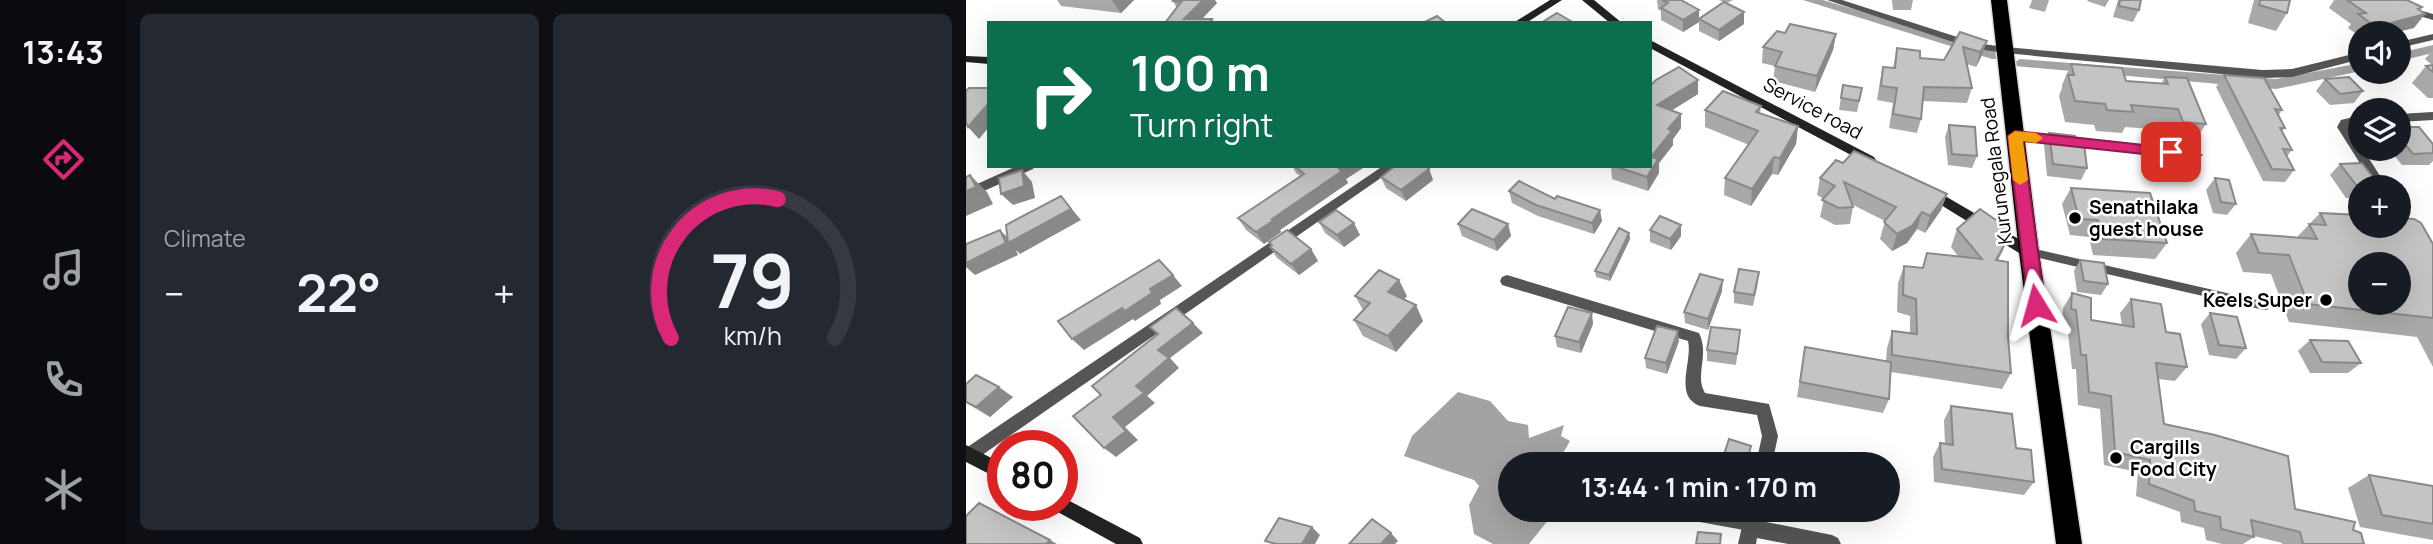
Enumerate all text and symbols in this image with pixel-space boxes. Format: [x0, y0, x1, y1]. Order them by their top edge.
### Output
map controls [2348, 21, 2411, 315]
button: sound [2348, 21, 2411, 84]
text: 13:43 [22, 30, 104, 74]
text: 100 m [1130, 39, 1270, 106]
icon: right [1015, 49, 1106, 140]
street label: Service road [1759, 71, 1867, 145]
street label: Kurunegala Road [1974, 96, 2018, 246]
button: layers [2348, 98, 2411, 161]
text: Turn right [1130, 103, 1273, 147]
pin [2141, 122, 2201, 182]
icon: arrive [2152, 133, 2190, 171]
icon: directions [39, 135, 88, 184]
button: + [2348, 175, 2411, 238]
place label: Senathilaka guest house [2089, 194, 2204, 242]
marker: Senathilaka guest house [2067, 210, 2083, 226]
text: Climate [164, 222, 246, 254]
text: 79 [710, 230, 795, 330]
icon: music [39, 245, 88, 294]
button: − [2348, 252, 2411, 315]
text: 22° [296, 257, 381, 328]
text: − [164, 267, 185, 319]
text: + [493, 267, 515, 319]
position arrow [1999, 268, 2073, 342]
place label: Keels Super [2203, 287, 2312, 313]
marker: Keels Super [2318, 292, 2334, 308]
text: km/h [723, 318, 782, 353]
icon: phone [39, 355, 88, 404]
speed limit sign: 80 [987, 430, 1078, 521]
place label: Cargills Food City [2130, 434, 2217, 482]
marker: Cargills Food City [2108, 450, 2124, 466]
icon: climate [39, 465, 88, 514]
text: 13:44 · 1 min · 170 m [1581, 469, 1817, 505]

